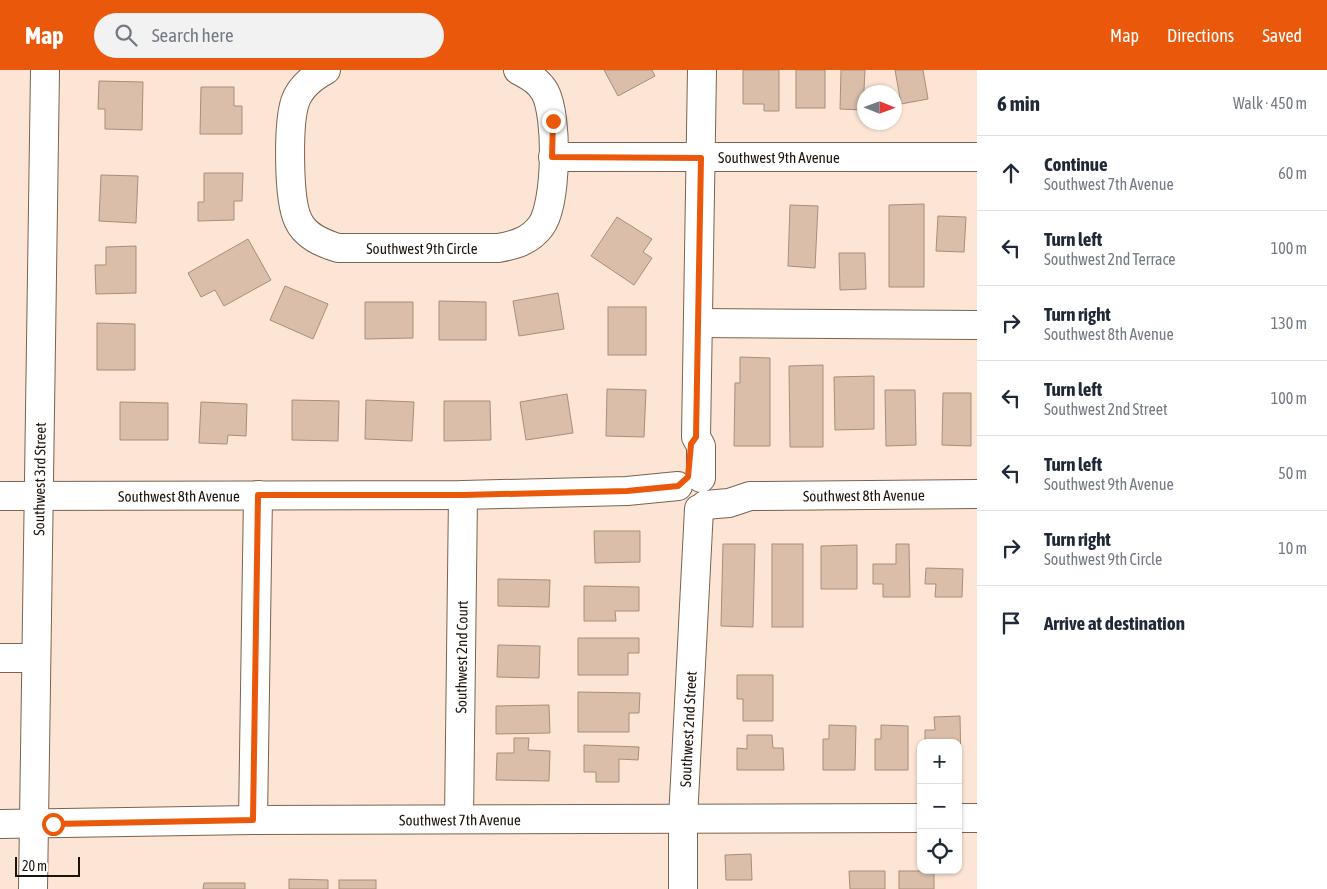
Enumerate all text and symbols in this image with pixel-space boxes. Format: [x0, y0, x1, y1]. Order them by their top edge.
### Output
search box [94, 13, 444, 58]
icon: search [112, 21, 140, 49]
text: Map [25, 22, 64, 49]
text: Search here [152, 24, 234, 46]
text: Map [1110, 25, 1139, 46]
text: Directions [1167, 25, 1234, 46]
text: Saved [1262, 25, 1302, 46]
north arrow [857, 85, 902, 130]
text: 6 min [997, 91, 1040, 115]
text: Walk · 450 m [1233, 94, 1307, 112]
route end [542, 110, 565, 133]
street label: Southwest 9th Avenue [718, 149, 840, 166]
text: Continue [1044, 153, 1108, 175]
icon: ahead [997, 159, 1025, 187]
text: 60 m [1278, 164, 1307, 182]
text: Southwest 7th Avenue [1044, 175, 1174, 193]
text: Turn left [1044, 228, 1102, 250]
icon: left [997, 234, 1025, 262]
text: 100 m [1271, 239, 1307, 257]
street label: Southwest 9th Circle [366, 240, 478, 257]
text: Southwest 2nd Terrace [1044, 250, 1176, 268]
text: Turn right [1044, 303, 1111, 325]
icon: right [997, 309, 1025, 337]
text: 130 m [1271, 314, 1307, 332]
text: Southwest 8th Avenue [1044, 325, 1174, 343]
text: Turn left [1044, 378, 1102, 400]
icon: left [997, 384, 1025, 412]
text: 100 m [1271, 389, 1307, 407]
text: Southwest 2nd Street [1044, 400, 1168, 418]
street label: Southwest 3rd Street [30, 422, 48, 536]
text: Turn left [1044, 453, 1102, 475]
icon: left [997, 459, 1025, 487]
text: 50 m [1278, 464, 1307, 482]
text: Southwest 9th Avenue [1044, 475, 1174, 493]
street label: Southwest 8th Avenue [803, 486, 925, 504]
street label: Southwest 8th Avenue [118, 487, 240, 504]
text: Turn right [1044, 528, 1111, 550]
icon: right [997, 534, 1025, 562]
text: 10 m [1278, 539, 1307, 557]
text: Southwest 9th Circle [1044, 550, 1162, 568]
street label: Southwest 2nd Court [452, 601, 470, 713]
icon: arrive [997, 609, 1025, 637]
text: Arrive at destination [1044, 612, 1185, 634]
street label: Southwest 2nd Street [676, 671, 699, 788]
map controls [917, 739, 962, 874]
button: + [917, 739, 962, 784]
button: − [917, 784, 962, 829]
street label: Southwest 7th Avenue [399, 811, 521, 828]
route start [42, 813, 65, 836]
button: locate [917, 829, 962, 874]
scale bar [15, 854, 80, 877]
text: 20 m [22, 858, 47, 874]

